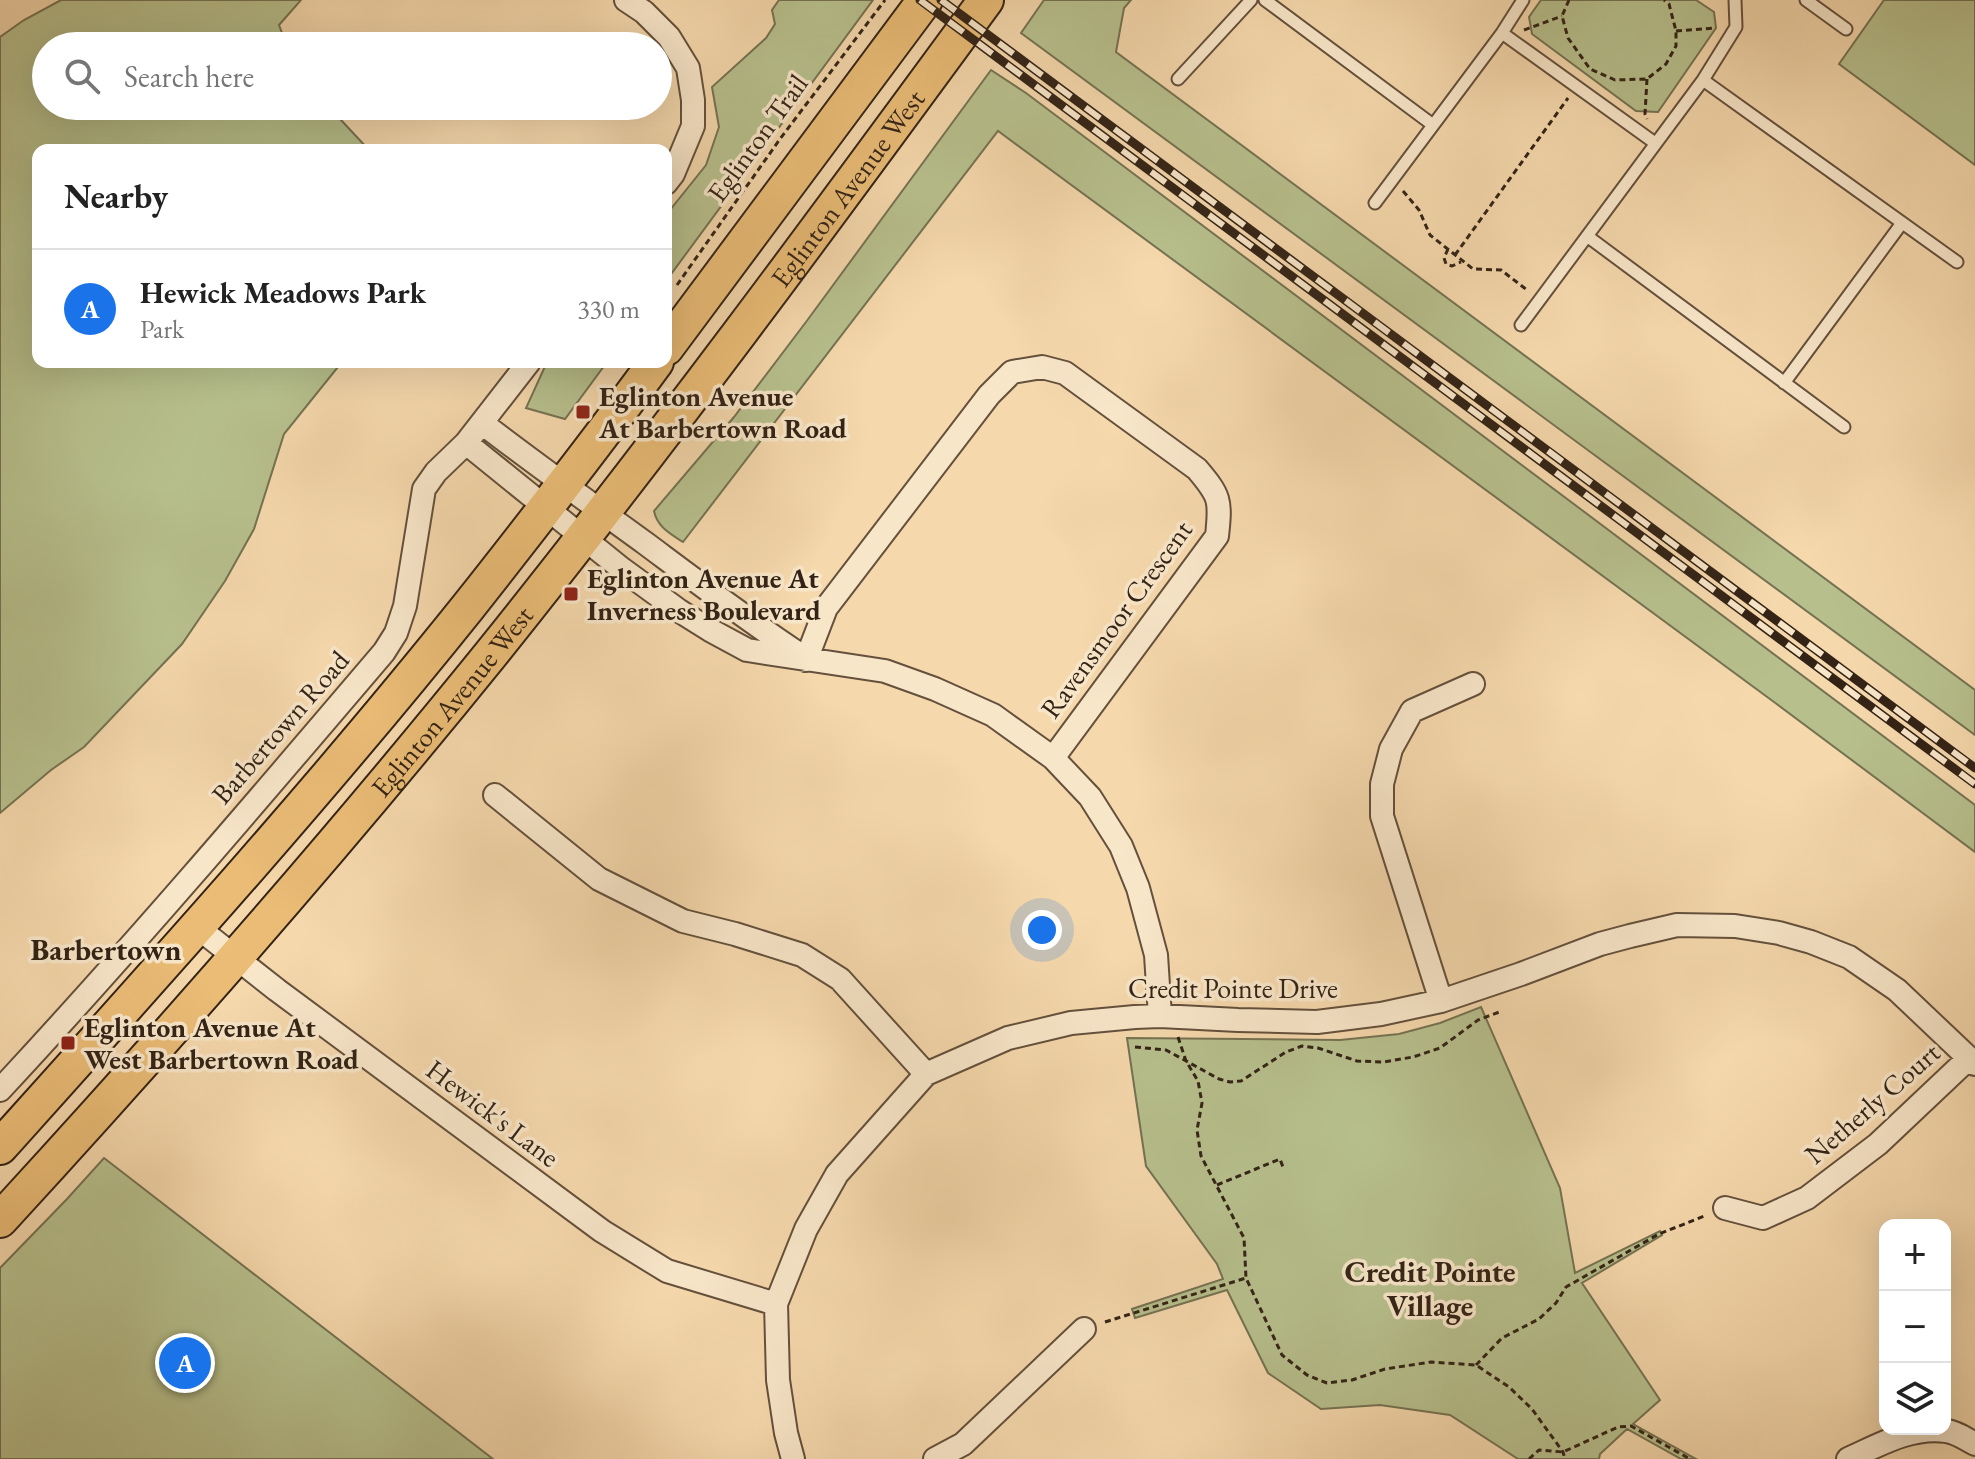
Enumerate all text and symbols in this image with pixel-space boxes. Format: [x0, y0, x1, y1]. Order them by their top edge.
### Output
search box [32, 32, 672, 120]
icon: search [60, 54, 104, 98]
text: Search here [124, 57, 254, 96]
street label: Eglinton Trail [699, 67, 816, 209]
street label: Eglinton Avenue West [762, 82, 932, 294]
text: Nearby [64, 174, 168, 218]
text: Hewick Meadows Park [140, 273, 426, 312]
text: A [81, 292, 99, 326]
text: 330 m [577, 292, 640, 326]
text: Park [140, 312, 184, 346]
place label: Eglinton Avenue At Barbertown Road [598, 378, 847, 446]
marker: Eglinton Avenue At Barbertown Road [574, 403, 592, 421]
street label: Ravensmoor Crescent [1032, 513, 1200, 725]
place label: Eglinton Avenue At Inverness Boulevard [587, 560, 821, 628]
marker: Eglinton Avenue At Inverness Boulevard [562, 585, 580, 603]
street label: Eglinton Avenue West [363, 598, 541, 804]
street label: Barbertown Road [203, 642, 357, 811]
your location [1022, 910, 1062, 950]
district label: Barbertown [31, 930, 181, 969]
street label: Credit Pointe Drive [1128, 970, 1338, 1006]
place label: Eglinton Avenue At West Barbertown Road [84, 1009, 359, 1077]
marker: Eglinton Avenue At West Barbertown Road [59, 1034, 77, 1052]
street label: Netherly Court [1797, 1034, 1947, 1172]
street label: Hewick's Lane [419, 1051, 567, 1175]
map controls [1879, 1219, 1951, 1435]
button: + [1879, 1219, 1951, 1291]
district label: Credit Pointe Village [1344, 1252, 1516, 1325]
button: − [1879, 1291, 1951, 1363]
pin: A [159, 1333, 211, 1393]
button: layers [1879, 1363, 1951, 1435]

